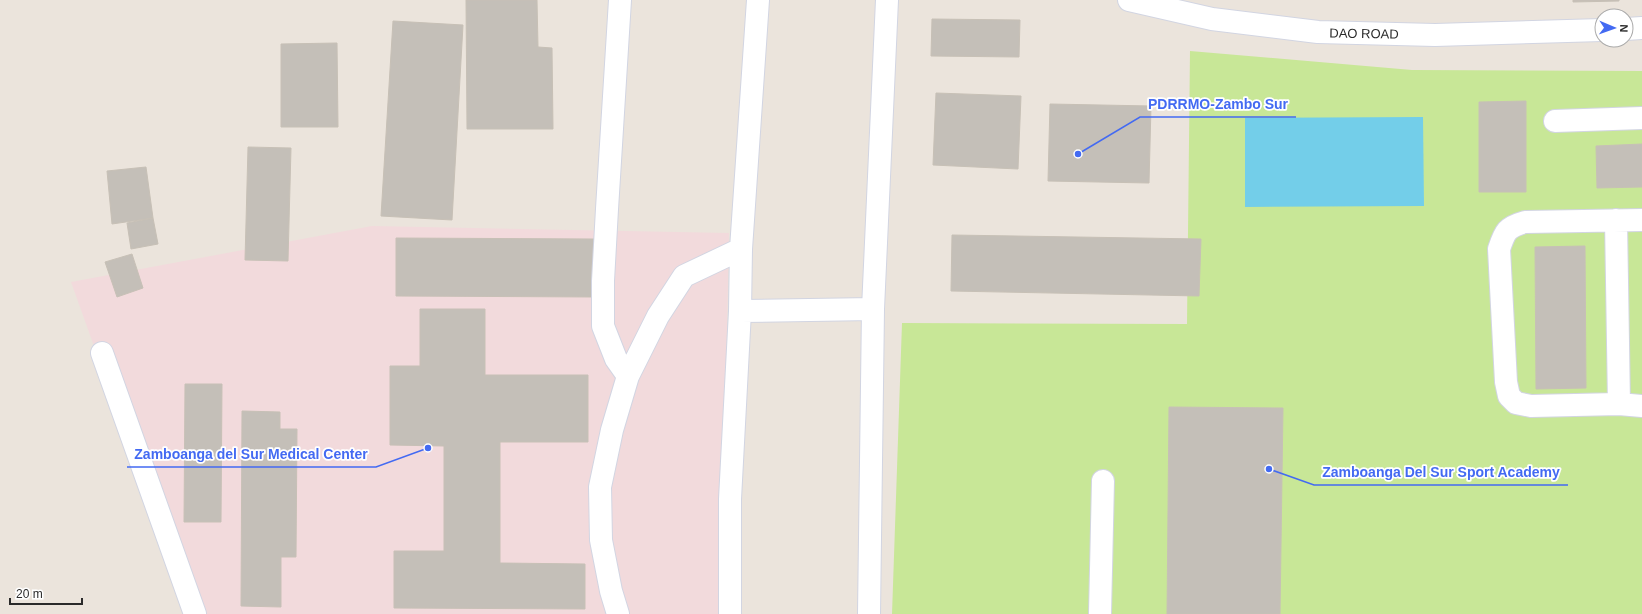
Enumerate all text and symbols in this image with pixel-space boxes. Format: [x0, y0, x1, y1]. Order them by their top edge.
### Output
north arrow [1594, 8, 1634, 48]
text: N [1618, 24, 1630, 33]
street label: DAO ROAD [1329, 25, 1399, 42]
callout: PDRRMO-Zambo Sur [1140, 91, 1296, 117]
text: PDRRMO-Zambo Sur [1148, 96, 1289, 112]
callout: Zamboanga del Sur Medical Center [127, 441, 376, 467]
text: Zamboanga del Sur Medical Center [134, 446, 368, 462]
callout: Zamboanga Del Sur Sport Academy [1314, 459, 1568, 485]
text: Zamboanga Del Sur Sport Academy [1322, 464, 1560, 480]
scale bar [10, 580, 82, 606]
text: 20 m [16, 587, 43, 601]

